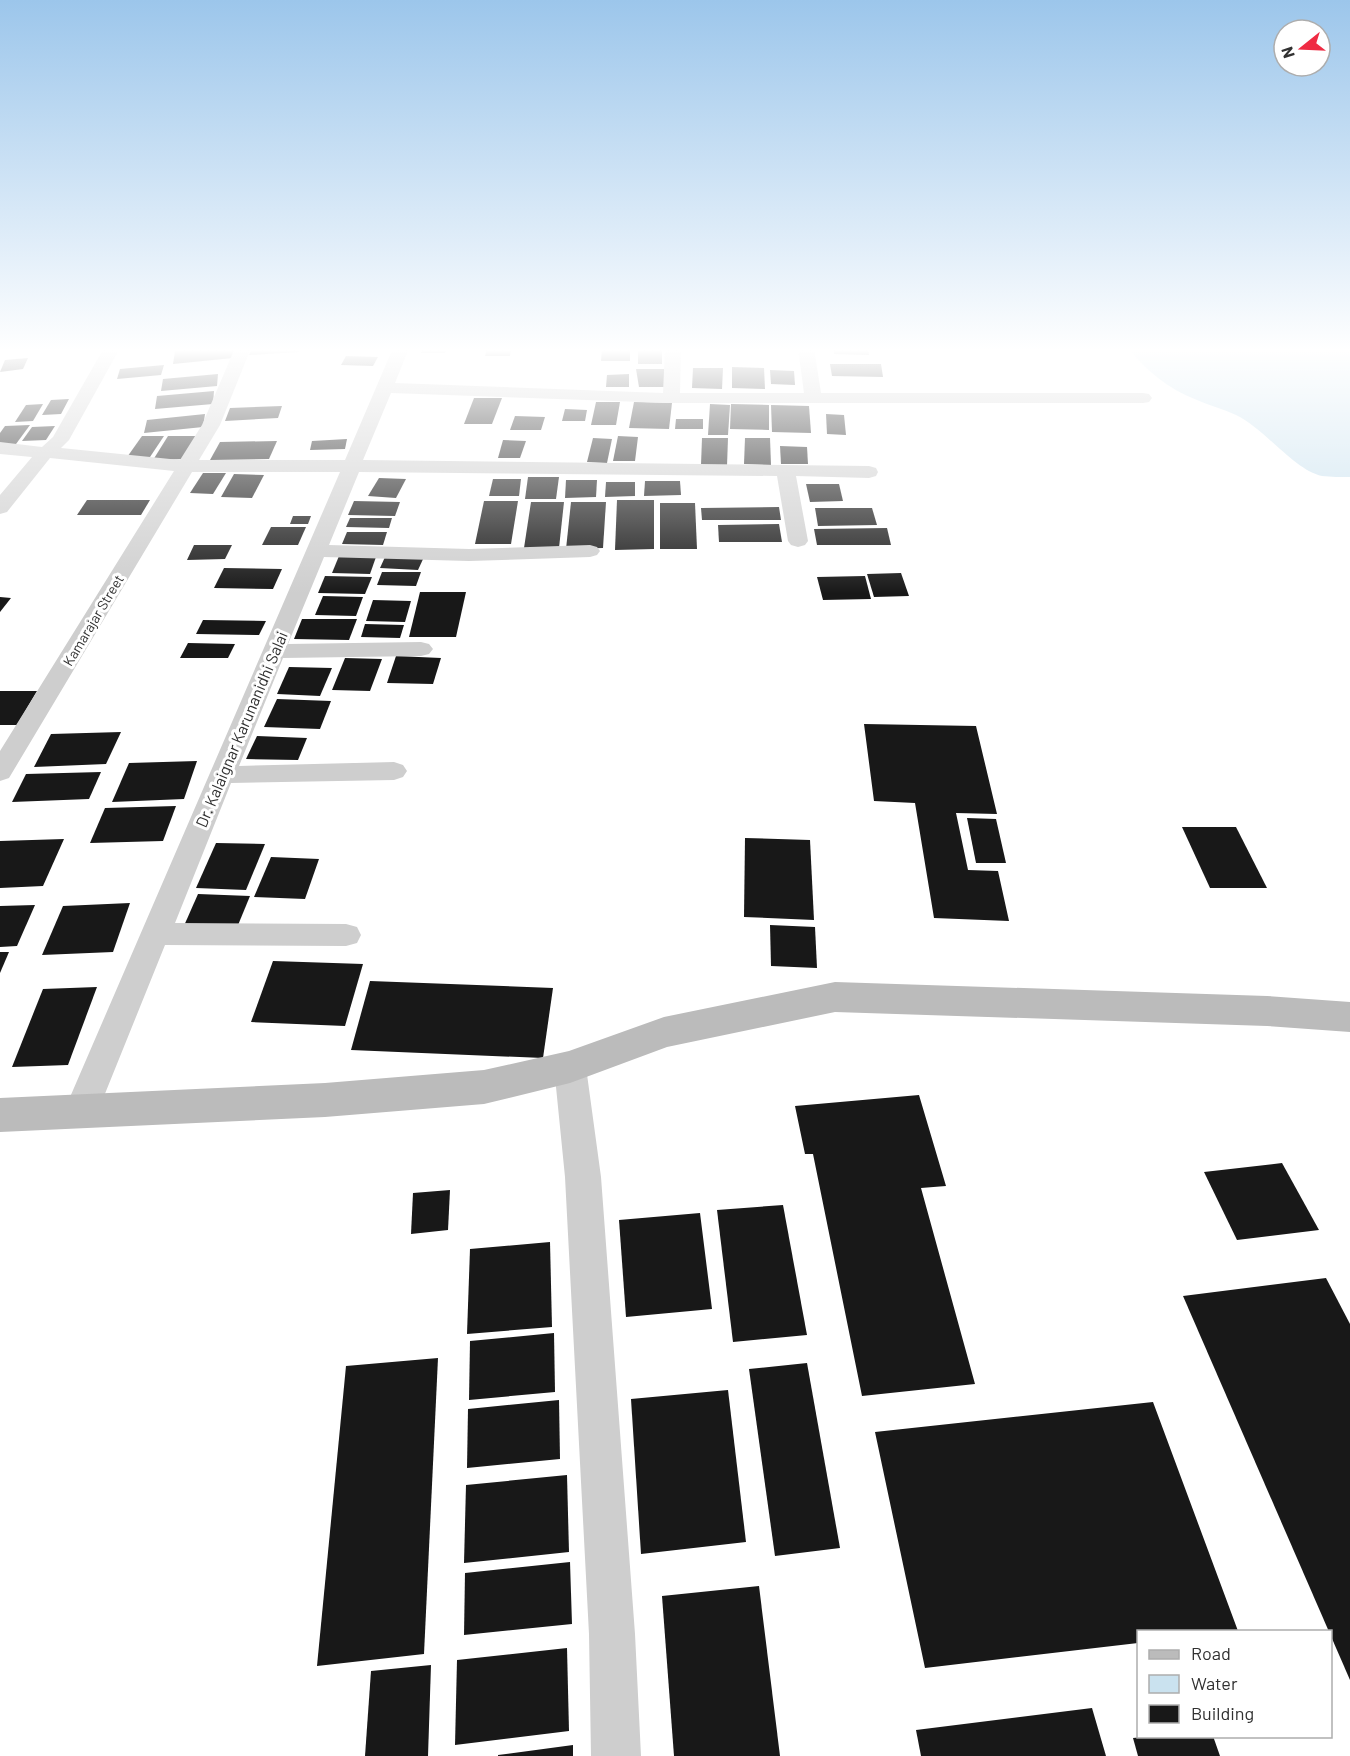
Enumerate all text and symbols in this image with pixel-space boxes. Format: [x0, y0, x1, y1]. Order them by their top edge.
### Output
north arrow [1272, 18, 1332, 78]
text: N [1277, 45, 1298, 61]
street label: Kamarajar Street [59, 571, 127, 669]
street label: Dr. Kalaignar Karunanidhi Salai [191, 628, 291, 830]
legend [1137, 1630, 1332, 1738]
text: Road [1191, 1642, 1231, 1664]
text: Water [1191, 1672, 1238, 1694]
text: Building [1191, 1702, 1254, 1724]

